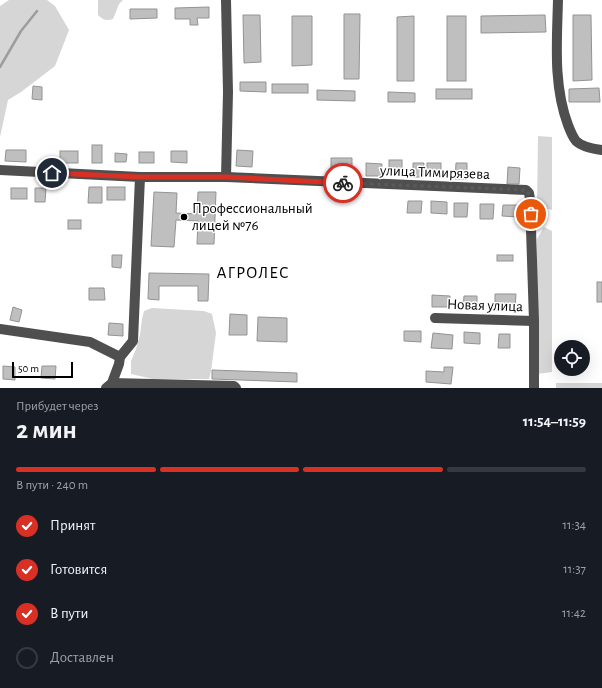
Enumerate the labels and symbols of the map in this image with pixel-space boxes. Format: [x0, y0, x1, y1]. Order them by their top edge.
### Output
pin [35, 156, 69, 190]
courier [323, 163, 363, 203]
street label: улица Тимирязева [379, 163, 490, 182]
pin [514, 197, 548, 231]
place label: Профессиональный лицей №76 [192, 201, 313, 233]
marker: Профессиональный лицей №76 [179, 212, 189, 222]
district label: АГРОЛЕС [216, 264, 290, 281]
street label: Новая улица [447, 297, 524, 314]
scale bar [12, 360, 73, 379]

